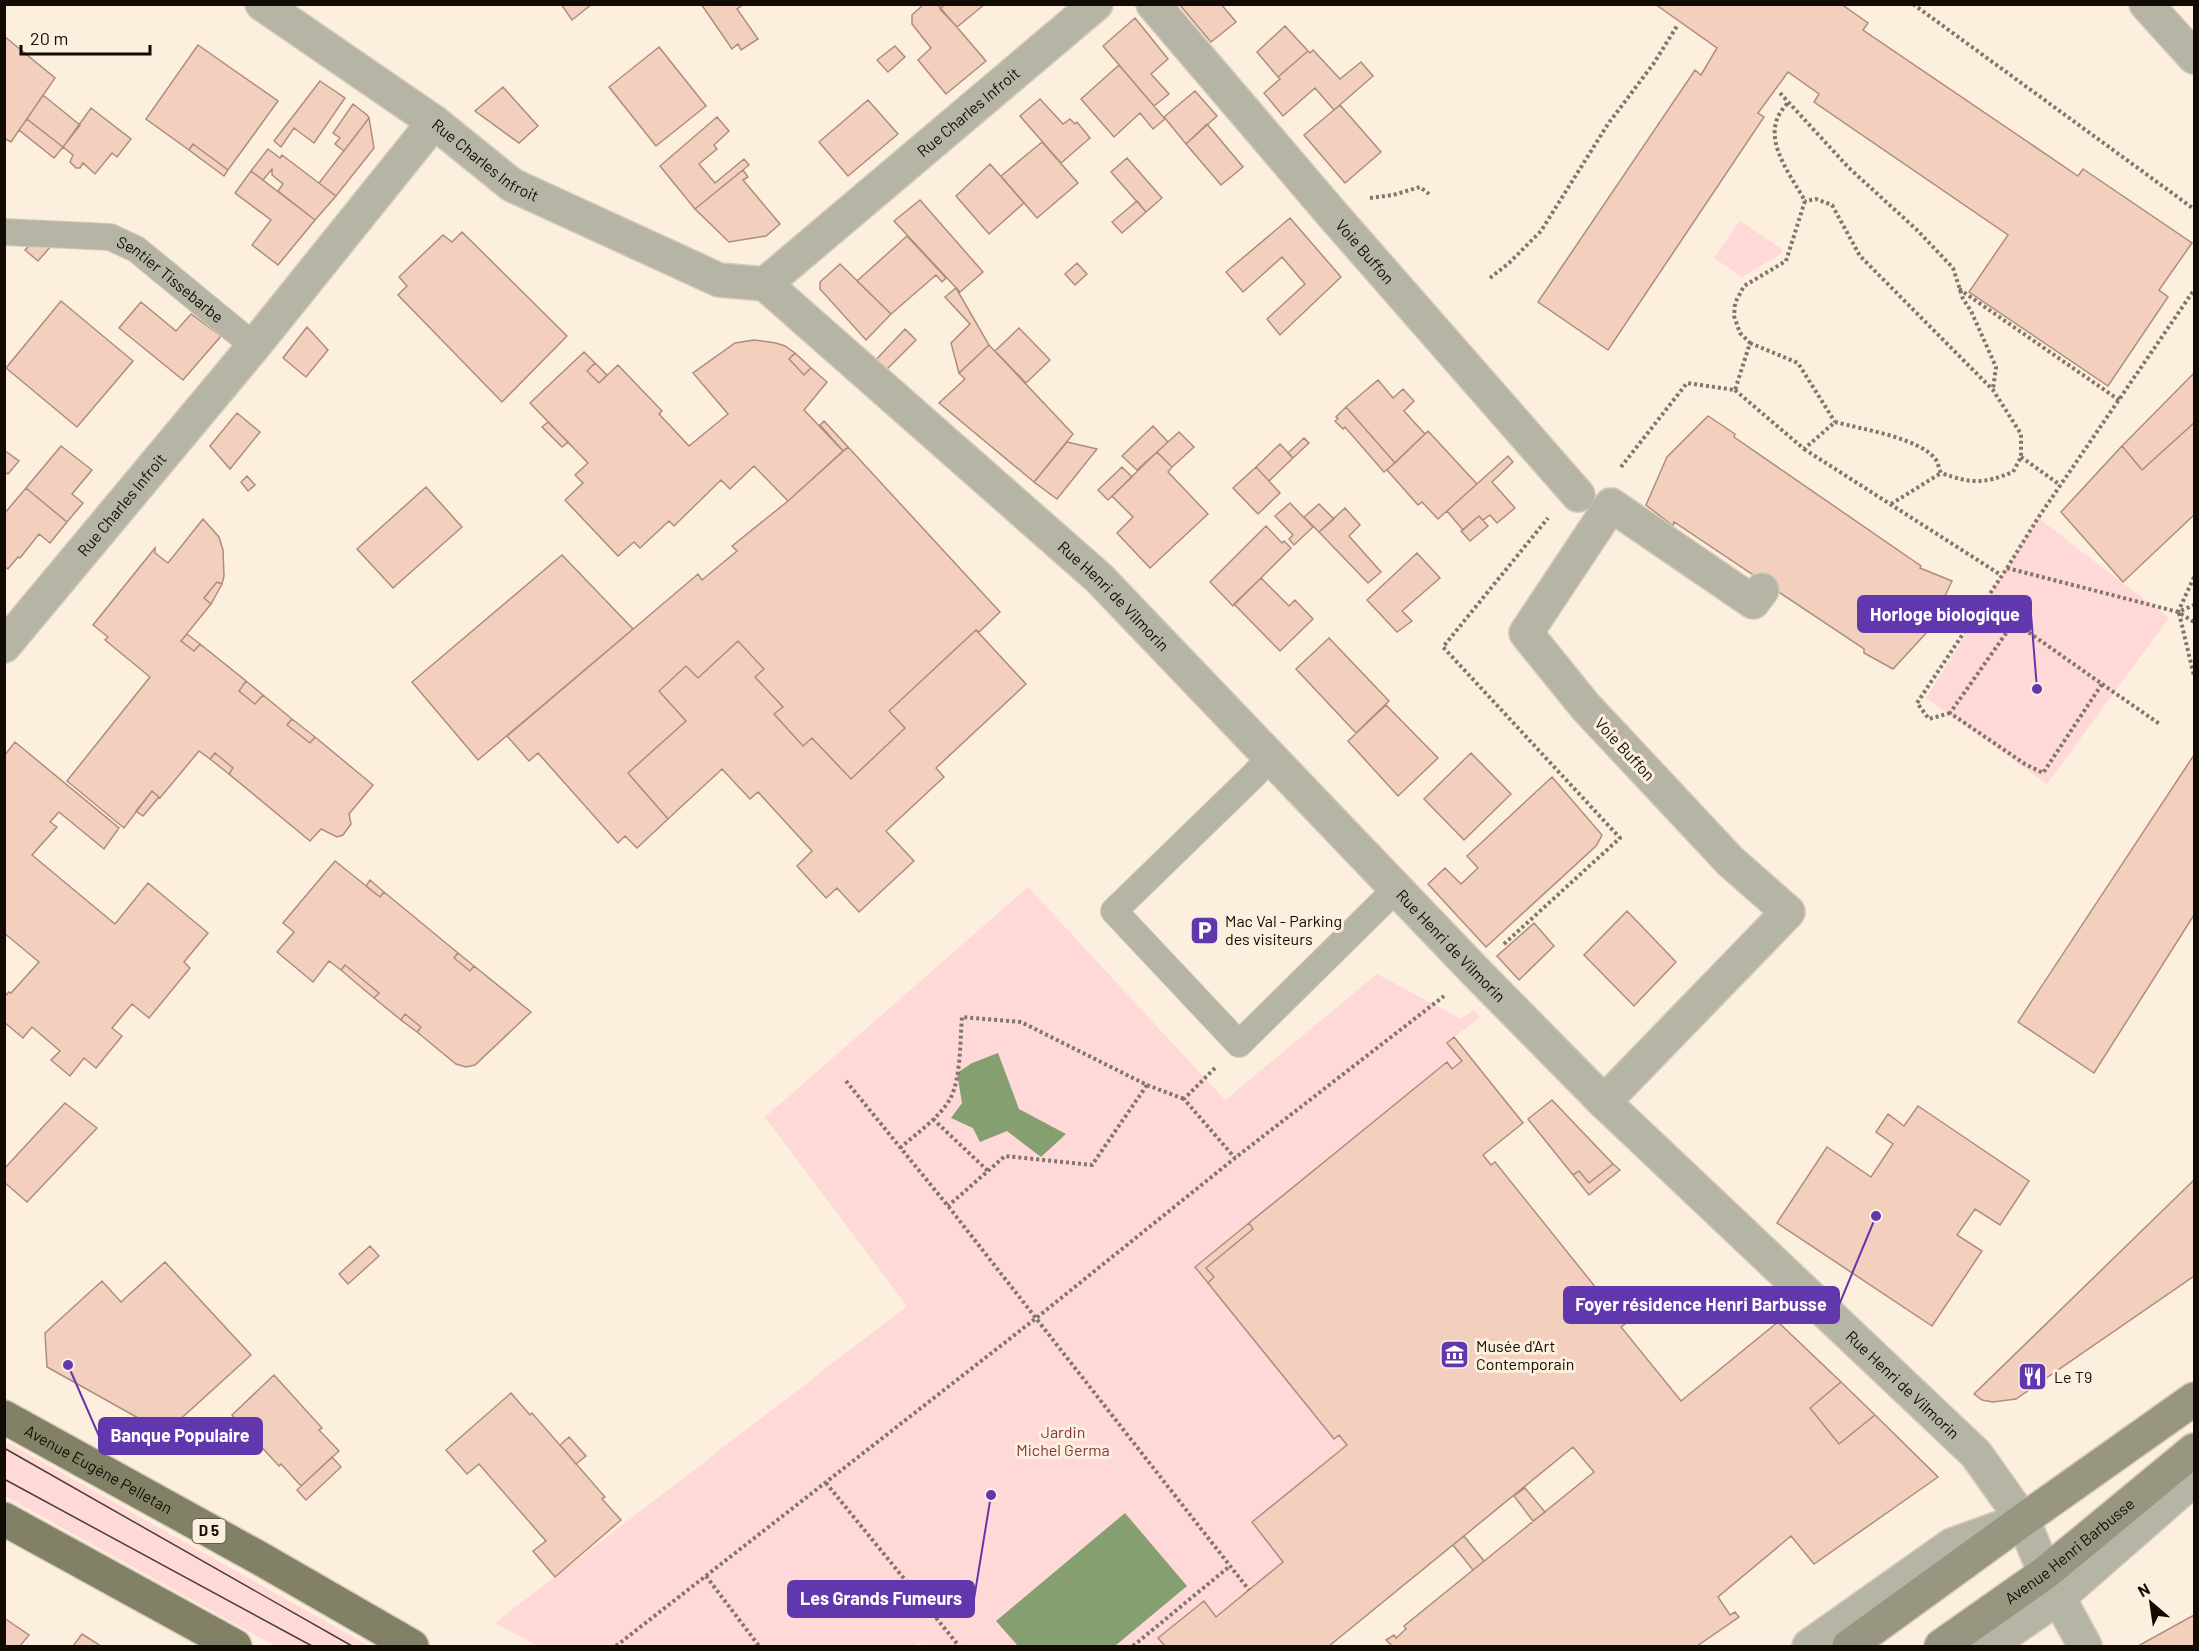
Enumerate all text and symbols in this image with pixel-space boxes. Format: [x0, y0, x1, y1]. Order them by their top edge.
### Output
scale bar [21, 18, 150, 56]
text: 20 m [30, 27, 68, 49]
street label: Rue Charles Infroit [913, 63, 1023, 160]
street label: Rue Charles Infroit [429, 114, 542, 205]
street label: Voie Buffon [1332, 215, 1399, 288]
street label: Sentier Tissebarbe [114, 232, 228, 326]
street label: Rue Charles Infroit [73, 449, 170, 560]
street label: Rue Henri de Vilmorin [1054, 537, 1174, 655]
callout: Horloge biologique [1858, 596, 2031, 632]
text: Horloge biologique [1870, 603, 2020, 625]
street label: Voie Buffon [1591, 713, 1659, 784]
street label: Rue Henri de Vilmorin [1393, 885, 1510, 1006]
place label: Mac Val - Parking des visiteurs [1225, 911, 1342, 948]
parking icon: Mac Val - Parking des visiteurs [1188, 914, 1220, 946]
callout: Foyer résidence Henri Barbusse [1564, 1287, 1839, 1323]
text: Foyer résidence Henri Barbusse [1575, 1293, 1827, 1315]
street label: Rue Henri de Vilmorin [1842, 1326, 1964, 1442]
place label: Musée d'Art Contemporain [1476, 1336, 1575, 1373]
museum icon: Musée d'Art Contemporain [1439, 1339, 1471, 1371]
restaurant icon: Le T9 [2017, 1361, 2049, 1393]
place label: Le T9 [2054, 1367, 2092, 1386]
callout: Banque Populaire [99, 1418, 262, 1454]
street label: Avenue Eugène Pelletan [22, 1420, 176, 1517]
park label: Jardin Michel Germa [1016, 1422, 1110, 1459]
text: Banque Populaire [110, 1424, 250, 1446]
street label: Avenue Henri Barbusse [2001, 1493, 2138, 1607]
road number: D 5 [192, 1519, 226, 1543]
north arrow [2121, 1573, 2181, 1633]
text: N [2134, 1579, 2153, 1600]
callout: Les Grands Fumeurs [788, 1581, 974, 1617]
text: Les Grands Fumeurs [800, 1587, 962, 1609]

